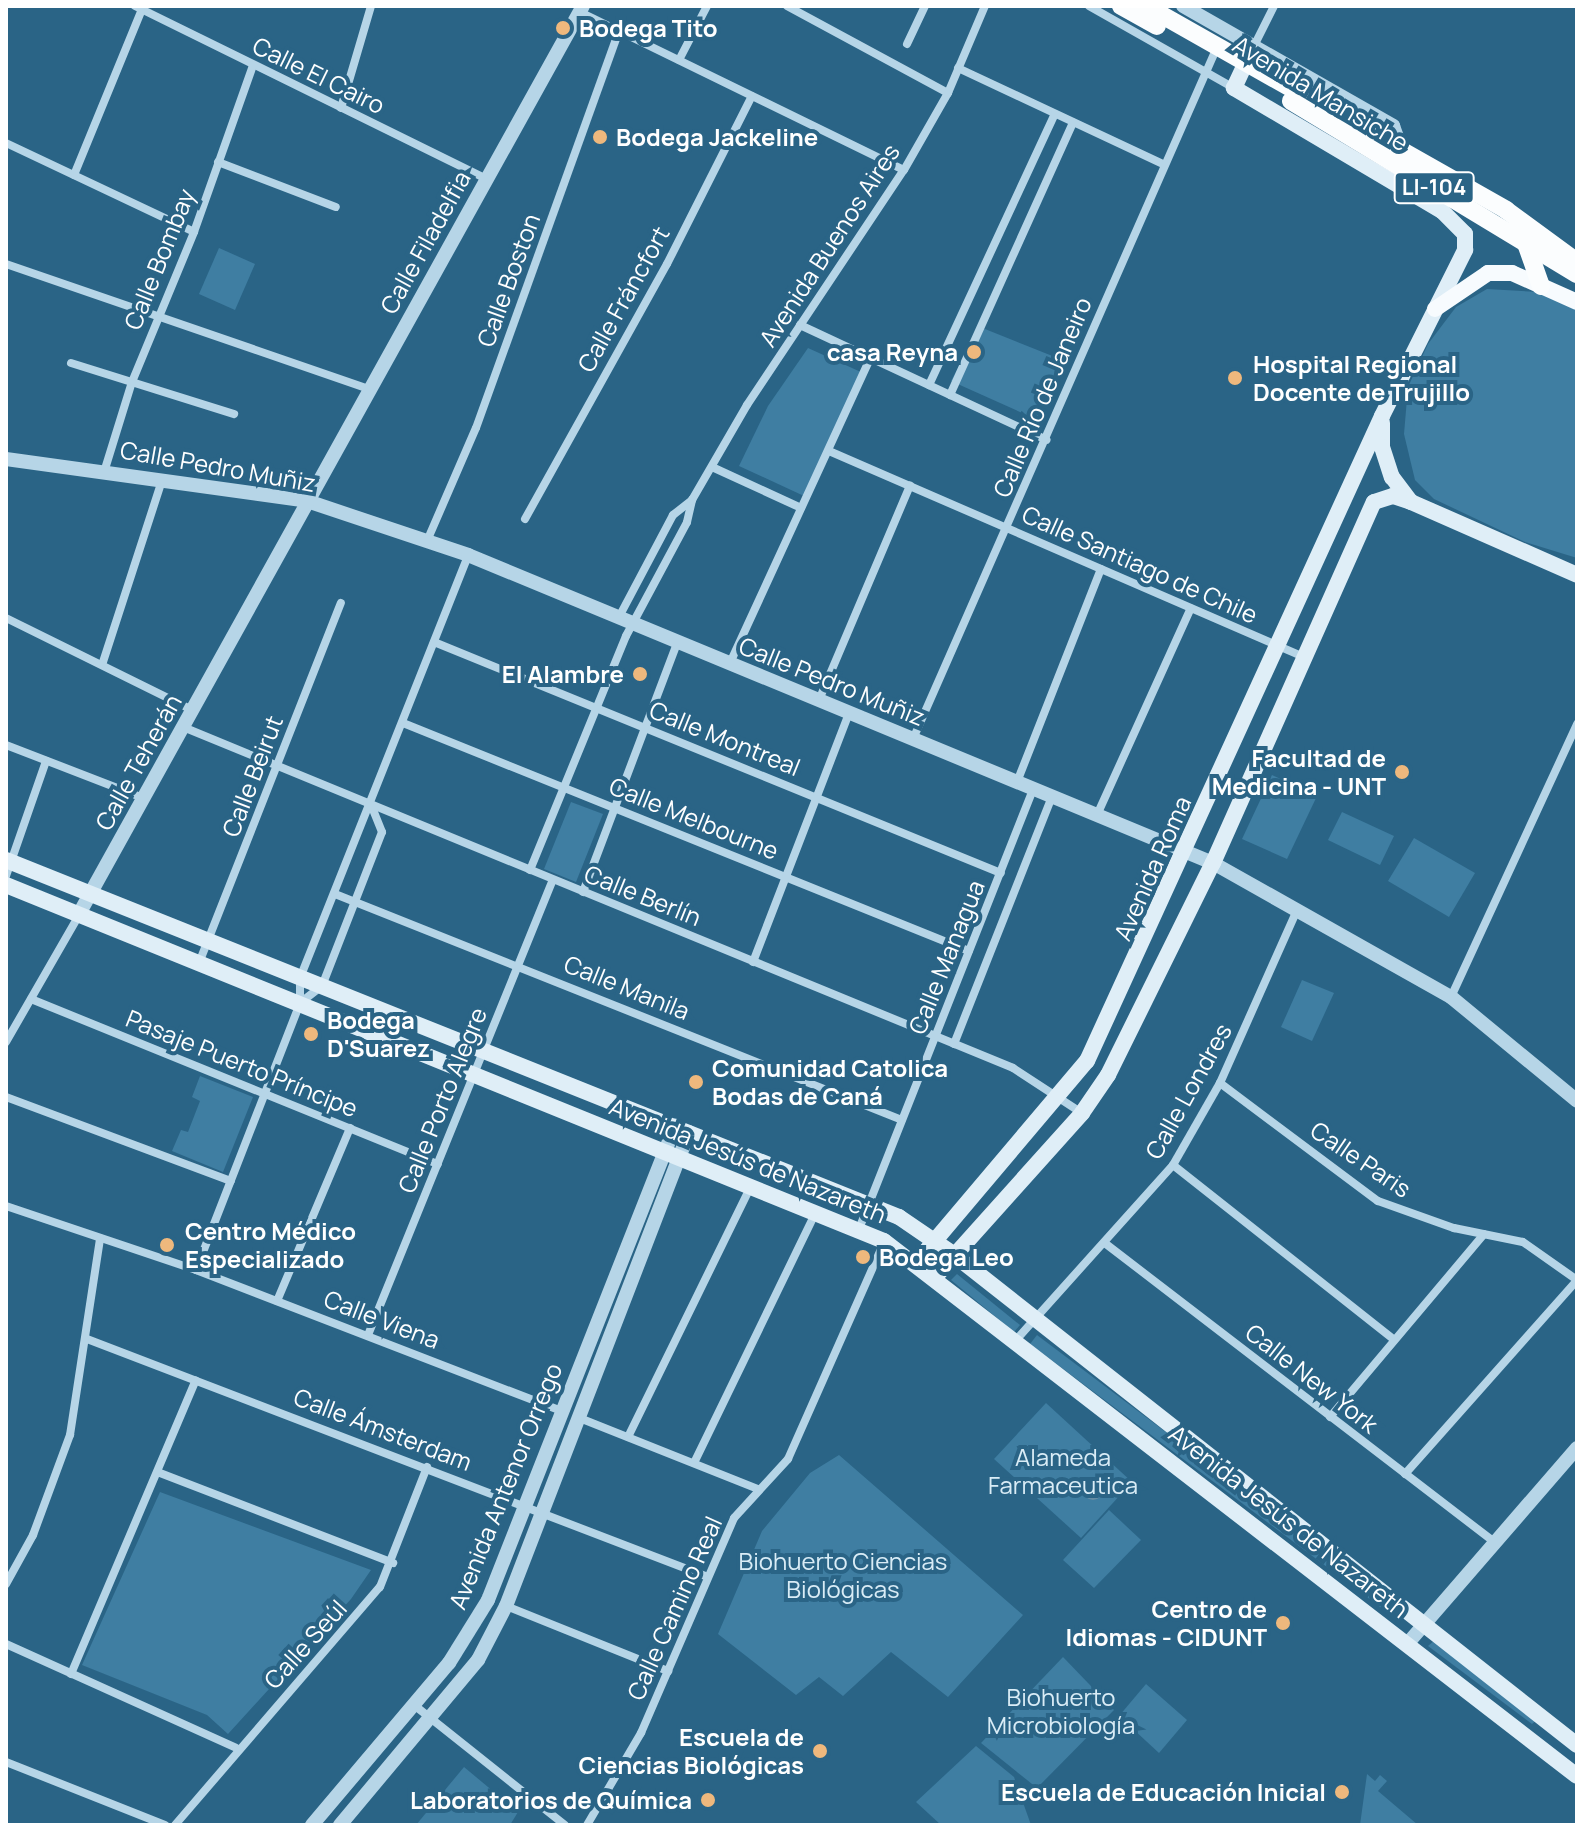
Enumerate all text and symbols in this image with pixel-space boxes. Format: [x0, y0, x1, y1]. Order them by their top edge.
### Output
place label: Bodega Tito [579, 14, 717, 42]
marker: Bodega Tito [554, 19, 572, 37]
street label: Avenida Mansiche [1228, 29, 1414, 157]
street label: Calle El Cairo [248, 31, 390, 119]
place label: Bodega Jackeline [616, 123, 818, 151]
marker: Bodega Jackeline [591, 128, 609, 146]
street label: Avenida Buenos Aires [753, 138, 905, 352]
street label: Calle Filadelfia [374, 166, 476, 318]
road number: LI-104 [1392, 170, 1476, 206]
street label: Calle Bombay [118, 184, 200, 334]
street label: Calle Boston [471, 210, 545, 350]
street label: Calle Fráncfort [571, 221, 675, 377]
street label: Calle Río de Janeiro [987, 293, 1097, 501]
place label: casa Reyna [827, 338, 958, 366]
marker: casa Reyna [965, 343, 983, 361]
place label: Hospital Regional Docente de Trujillo [1253, 350, 1470, 406]
marker: Hospital Regional Docente de Trujillo [1224, 367, 1246, 389]
street label: Calle Pedro Muñiz [118, 435, 318, 497]
street label: Calle Santiago de Chile [1018, 499, 1262, 629]
street label: Calle Pedro Muñiz [735, 631, 929, 731]
place label: El Alambre [502, 660, 624, 688]
marker: El Alambre [631, 665, 649, 683]
street label: Calle Teherán [89, 689, 187, 835]
street label: Calle Montreal [645, 695, 805, 781]
street label: Calle Beirut [216, 711, 288, 841]
place label: Facultad de Medicina - UNT [1212, 744, 1386, 800]
marker: Facultad de Medicina - UNT [1393, 763, 1411, 781]
street label: Calle Melbourne [605, 771, 783, 865]
street label: Avenida Roma [1107, 791, 1197, 945]
street label: Calle Berlín [580, 859, 706, 931]
street label: Calle Managua [902, 876, 990, 1038]
street label: Calle Manila [560, 949, 694, 1025]
street label: Pasaje Puerto Príncipe [122, 1003, 362, 1123]
street label: Calle Porto Alegre [392, 1003, 492, 1197]
place label: Bodega D'Suarez [327, 1006, 430, 1062]
street label: Calle Londres [1139, 1018, 1237, 1164]
marker: Bodega D'Suarez [302, 1025, 320, 1043]
place label: Comunidad Catolica Bodas de Caná [712, 1054, 948, 1110]
marker: Comunidad Catolica Bodas de Caná [687, 1073, 705, 1091]
street label: Avenida Jesús de Nazareth [606, 1091, 890, 1229]
street label: Calle Paris [1305, 1115, 1417, 1203]
place label: Centro Médico Especializado [185, 1217, 356, 1273]
marker: Centro Médico Especializado [156, 1234, 178, 1256]
place label: Bodega Leo [879, 1243, 1014, 1271]
marker: Bodega Leo [854, 1248, 872, 1266]
street label: Calle Viena [320, 1284, 444, 1354]
street label: Calle New York [1240, 1317, 1384, 1439]
street label: Avenida Antenor Orrego [442, 1359, 568, 1613]
street label: Calle Ámsterdam [290, 1382, 476, 1476]
street label: Avenida Jesús de Nazareth [1164, 1419, 1414, 1623]
park label: Alameda Farmaceutica [988, 1443, 1138, 1499]
street label: Calle Camino Real [621, 1512, 727, 1704]
park label: Biohuerto Ciencias Biológicas [739, 1547, 947, 1603]
street label: Calle Seúl [258, 1594, 352, 1694]
place label: Centro de Idiomas - CIDUNT [1065, 1595, 1267, 1651]
marker: Centro de Idiomas - CIDUNT [1274, 1614, 1292, 1632]
park label: Biohuerto Microbiología [987, 1683, 1135, 1739]
place label: Escuela de Ciencias Biológicas [579, 1723, 804, 1779]
marker: Escuela de Ciencias Biológicas [811, 1742, 829, 1760]
place label: Escuela de Educación Inicial [1001, 1778, 1326, 1806]
marker: Escuela de Educación Inicial [1333, 1783, 1351, 1801]
place label: Laboratorios de Química [410, 1786, 692, 1814]
marker: Laboratorios de Química [699, 1791, 717, 1809]

